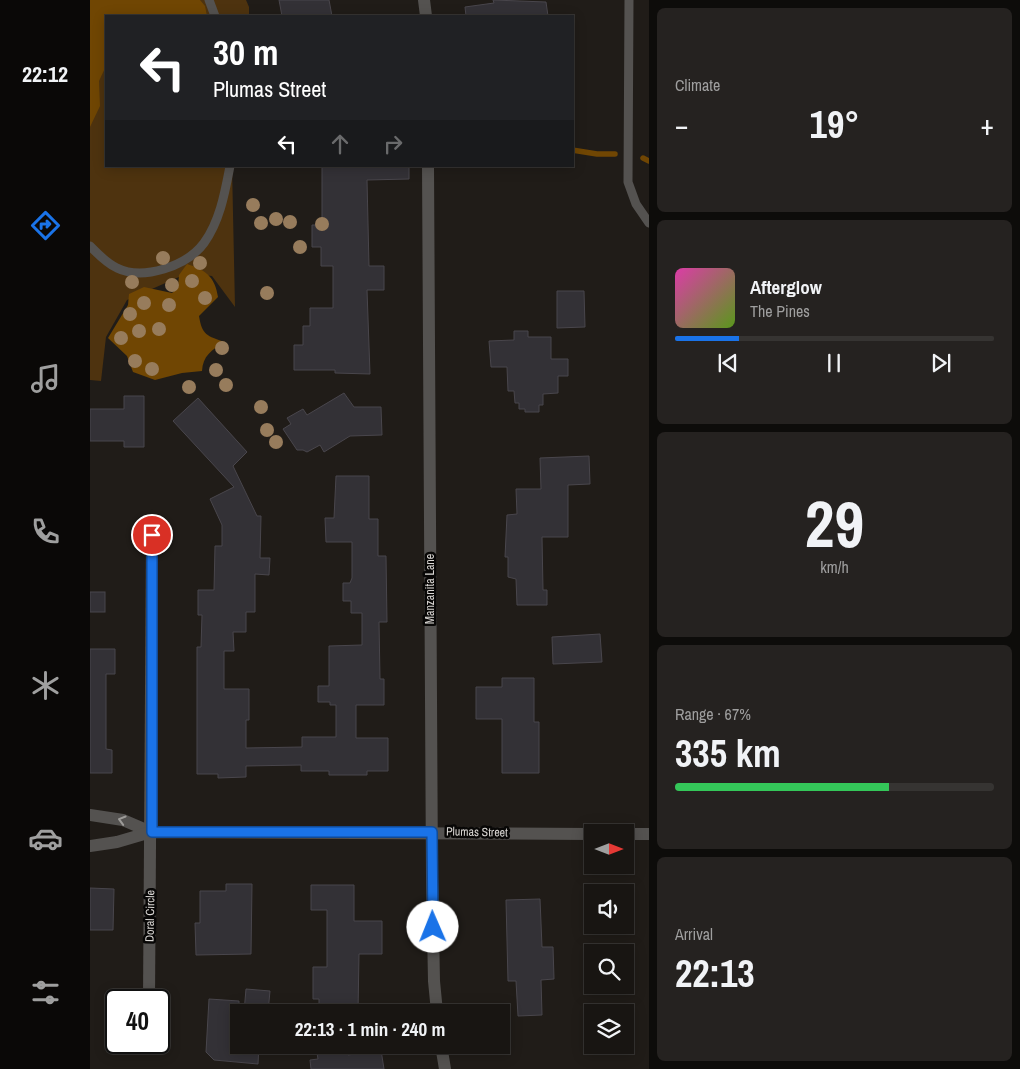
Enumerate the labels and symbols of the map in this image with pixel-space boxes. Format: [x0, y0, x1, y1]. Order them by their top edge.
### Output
pin [131, 514, 173, 556]
street label: Manzanita Lane [422, 554, 438, 624]
one-way arrow [118, 816, 126, 826]
street label: Plumas Street [446, 823, 508, 841]
north arrow [584, 824, 634, 874]
street label: Doral Circle [142, 890, 158, 942]
position arrow [406, 900, 458, 952]
speed limit sign: 40 [105, 989, 170, 1054]

